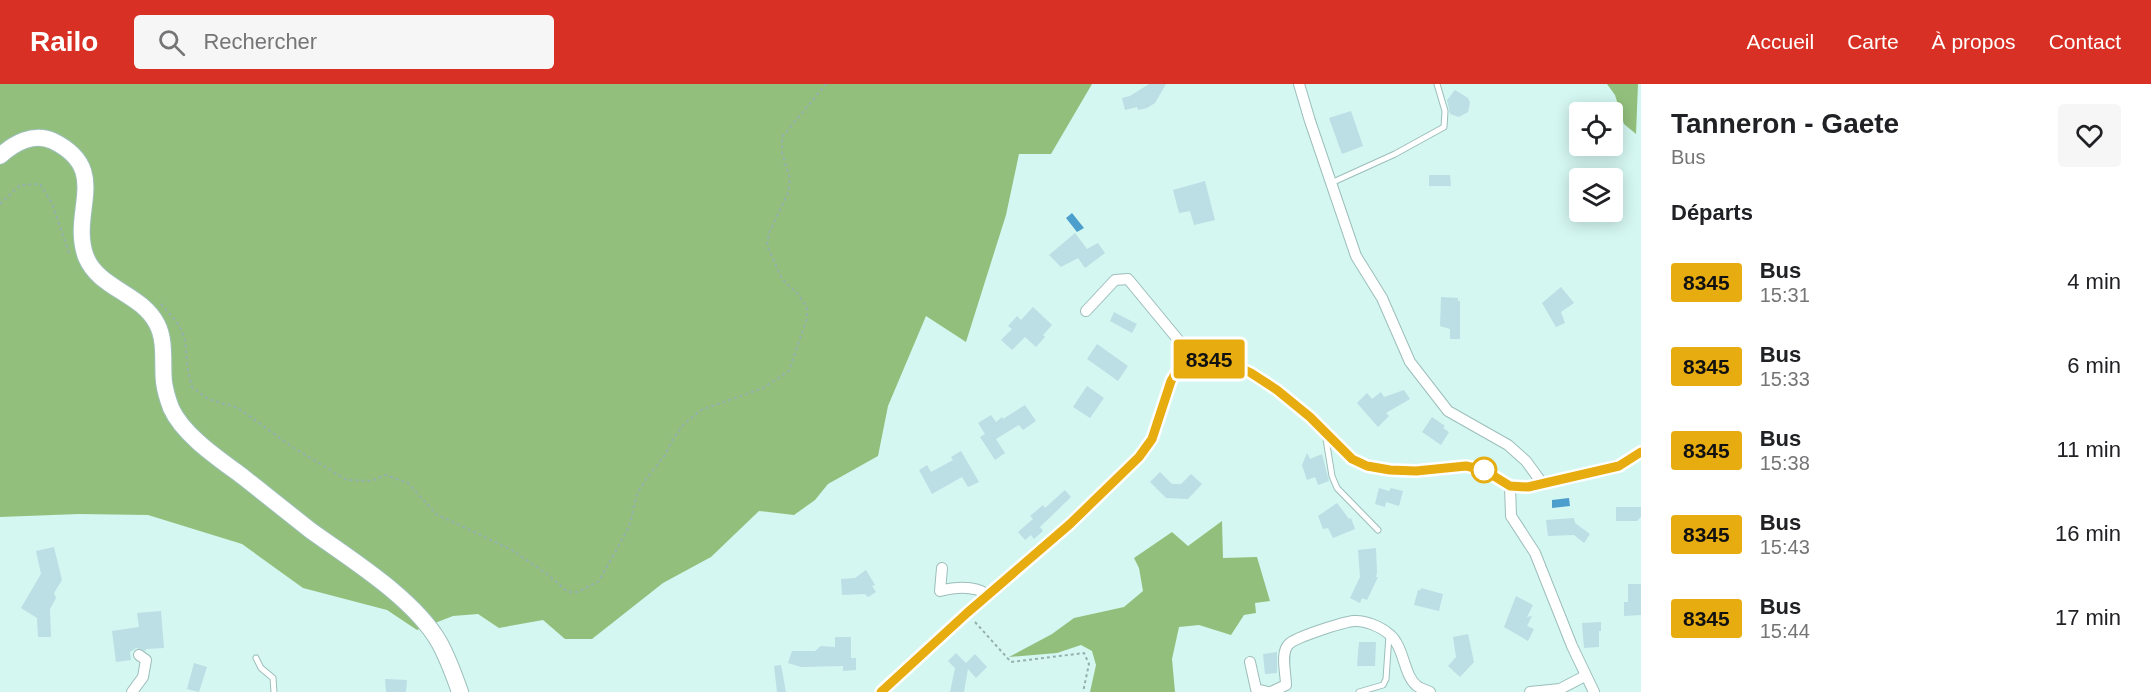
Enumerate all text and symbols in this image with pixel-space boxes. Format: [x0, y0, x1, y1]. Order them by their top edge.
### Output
search box [134, 15, 554, 69]
text: Railo [30, 26, 98, 57]
icon: search [155, 26, 188, 59]
text: Rechercher [203, 29, 317, 54]
text: Accueil [1747, 30, 1814, 53]
text: Carte [1847, 30, 1899, 53]
text: À propos [1932, 30, 2016, 53]
text: Contact [2049, 30, 2121, 53]
map controls [1569, 102, 1623, 222]
button: locate [1569, 102, 1623, 156]
button: heart [2058, 104, 2121, 167]
text: Tanneron - Gaete [1671, 108, 1899, 139]
text: Bus [1671, 146, 1705, 168]
button: layers [1569, 168, 1623, 222]
text: Départs [1671, 200, 1753, 225]
text: Bus [1760, 258, 1801, 283]
text: 4 min [2067, 269, 2121, 294]
text: 8345 [1683, 271, 1730, 294]
text: 15:31 [1760, 284, 1810, 306]
line badge: 8345 [1167, 340, 1251, 378]
text: Bus [1760, 342, 1801, 367]
text: 8345 [1186, 348, 1232, 371]
text: 6 min [2067, 353, 2121, 378]
text: 8345 [1683, 355, 1730, 378]
text: 15:33 [1760, 368, 1810, 390]
text: Bus [1760, 426, 1801, 451]
text: 11 min [2057, 437, 2121, 462]
text: 8345 [1683, 439, 1730, 462]
text: 15:38 [1760, 452, 1810, 474]
unlabelled marker [1471, 457, 1497, 483]
text: Bus [1760, 510, 1801, 535]
text: 16 min [2055, 521, 2121, 546]
text: 8345 [1683, 523, 1730, 546]
text: 15:43 [1760, 536, 1810, 558]
text: Bus [1760, 594, 1801, 619]
text: 17 min [2055, 605, 2121, 630]
text: 8345 [1683, 607, 1730, 630]
text: 15:44 [1760, 620, 1810, 642]

